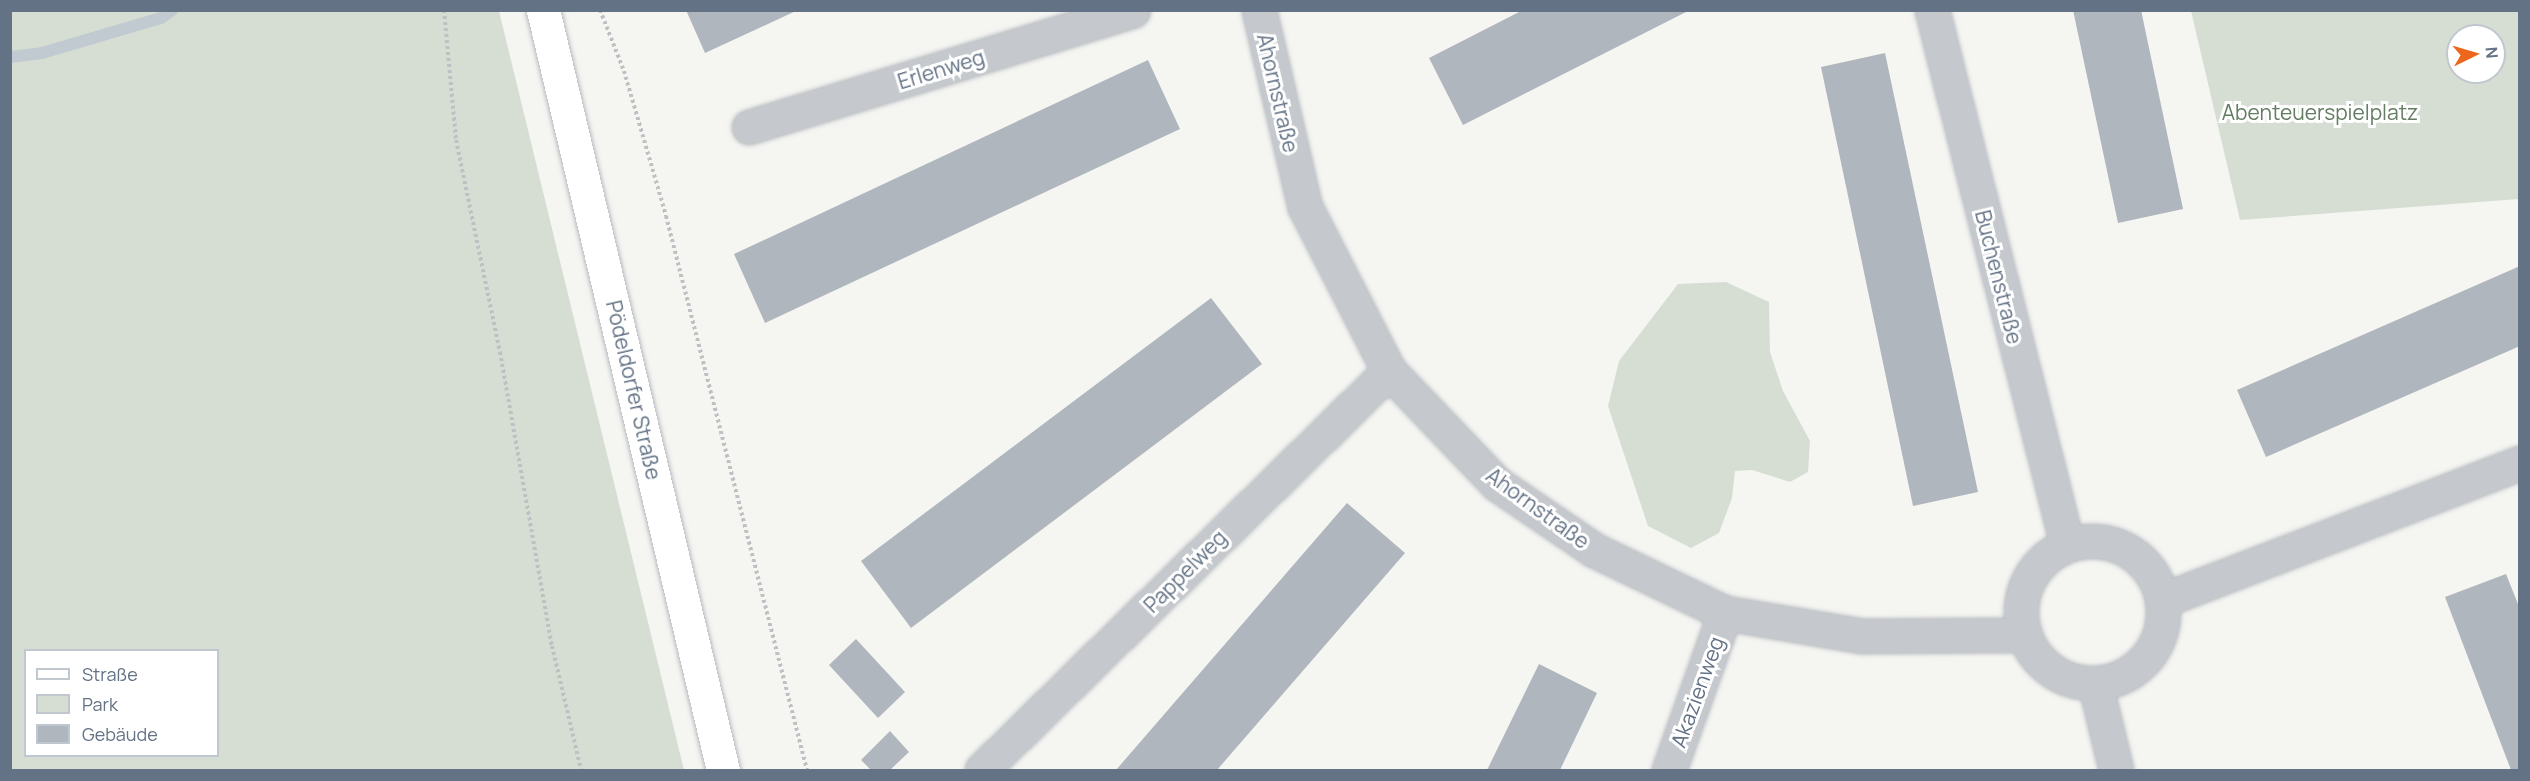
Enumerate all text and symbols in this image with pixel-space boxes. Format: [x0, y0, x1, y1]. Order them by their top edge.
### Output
north arrow [2446, 24, 2506, 84]
street label: Ahornstraße [1252, 31, 1304, 155]
street label: Erlenweg [895, 44, 987, 94]
text: N [2480, 46, 2503, 59]
park label: Abenteuerspielplatz [2222, 99, 2418, 125]
street label: Buchenstraße [1970, 207, 2028, 347]
street label: Pödeldorfer Straße [601, 298, 667, 482]
street label: Ahornstraße [1482, 462, 1594, 554]
street label: Pappelweg [1139, 525, 1231, 617]
street label: Akazienweg [1665, 633, 1729, 751]
legend [24, 649, 219, 757]
text: Straße [82, 662, 138, 686]
text: Park [82, 692, 118, 716]
text: Gebäude [82, 722, 158, 746]

